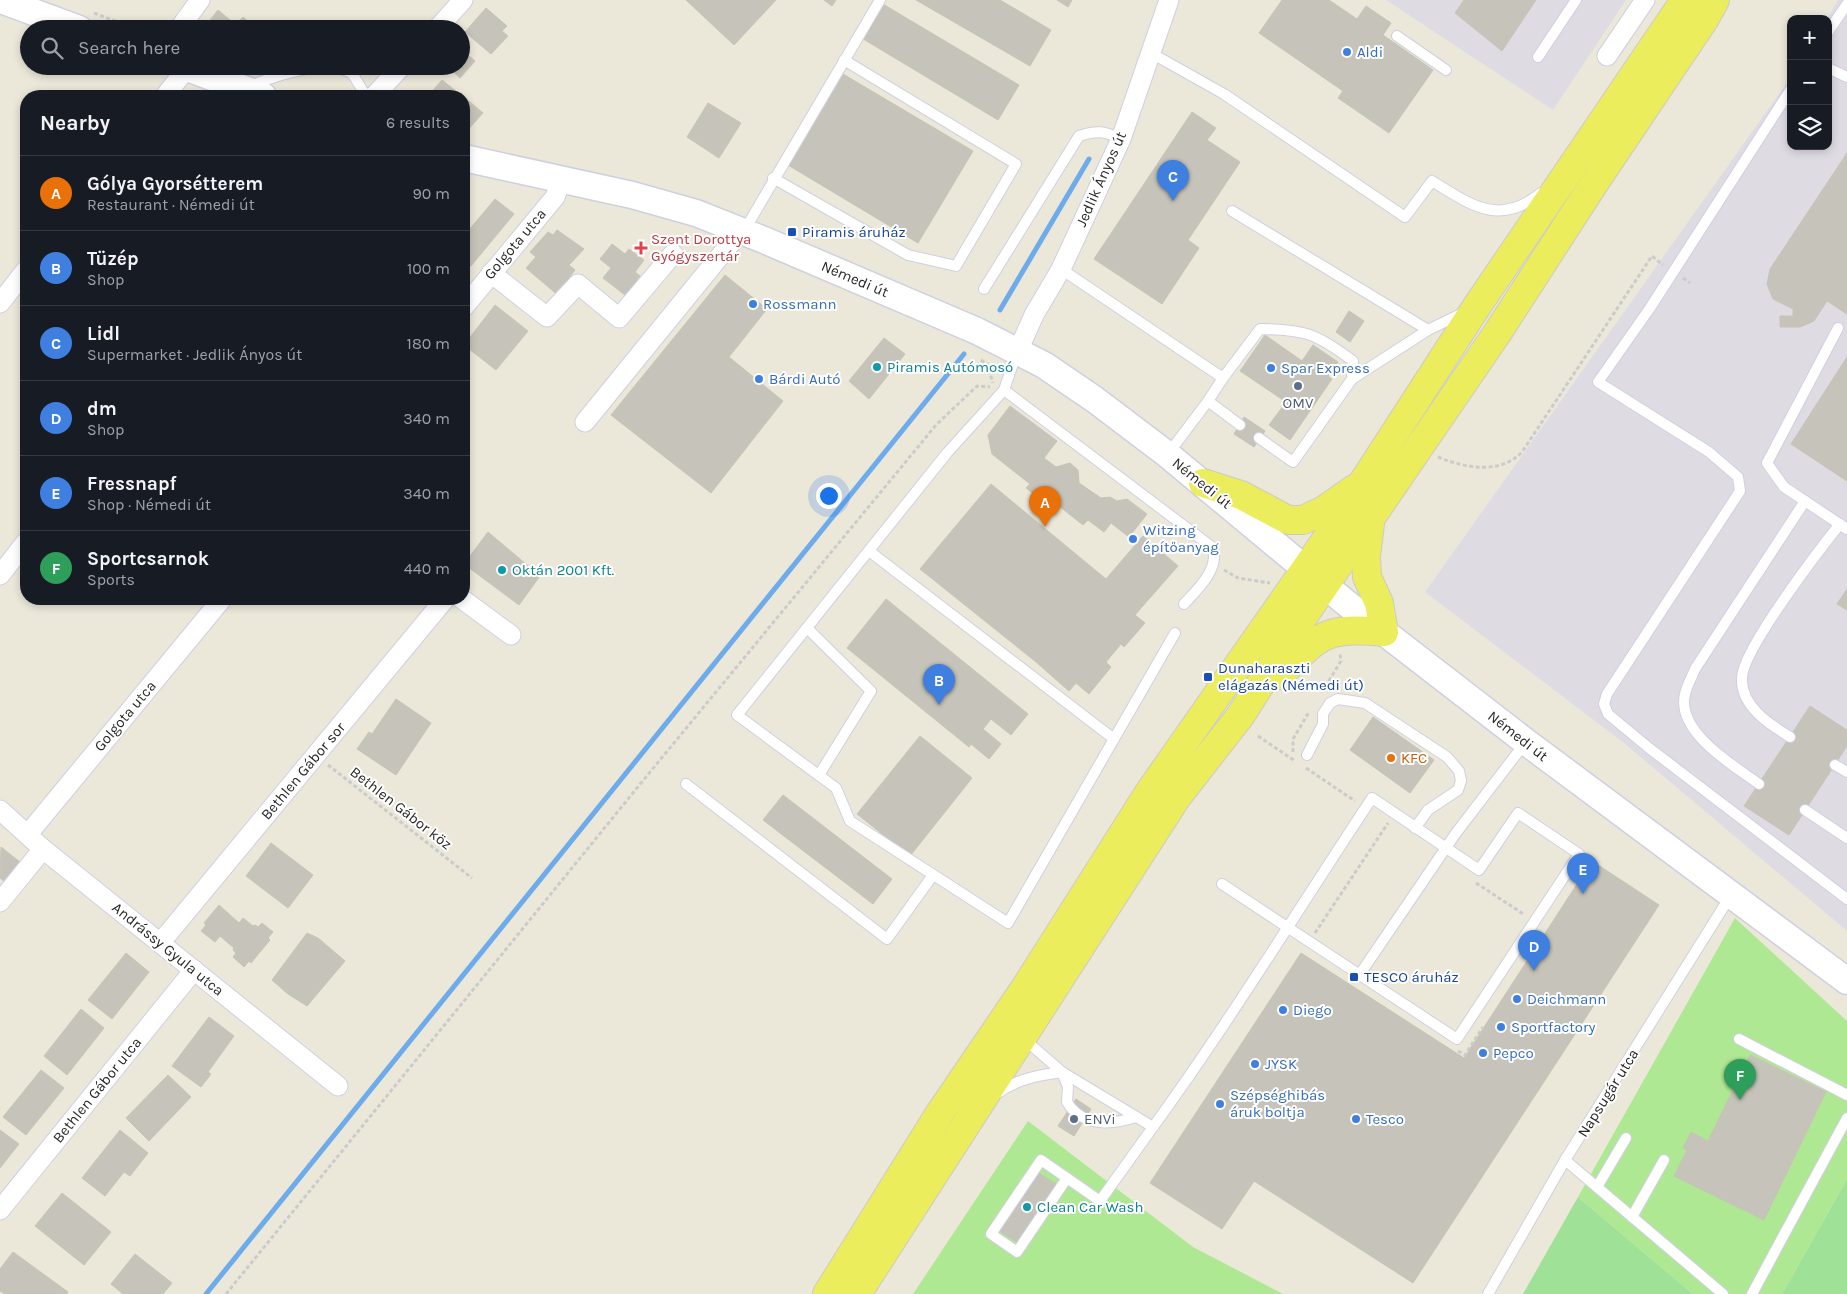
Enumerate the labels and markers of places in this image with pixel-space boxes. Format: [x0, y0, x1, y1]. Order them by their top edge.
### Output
place label: Aldi [1357, 43, 1383, 61]
marker: Aldi [1341, 46, 1353, 58]
pin: C [1157, 160, 1189, 201]
place label: Piramis áruház [802, 223, 906, 241]
marker: Piramis áruház [786, 226, 798, 238]
place label: Szent Dorottya Gyógyszertár [651, 230, 751, 265]
marker: Szent Dorottya Gyógyszertár [635, 242, 647, 254]
place label: Rossmann [763, 295, 837, 313]
marker: Rossmann [747, 298, 759, 310]
place label: Piramis Autómosó [887, 358, 1013, 376]
place label: Spar Express [1281, 359, 1370, 377]
marker: Piramis Autómosó [871, 361, 883, 373]
marker: Spar Express [1265, 362, 1277, 374]
place label: Bárdi Autó [769, 370, 840, 388]
marker: Bárdi Autó [753, 373, 765, 385]
marker: OMV [1292, 380, 1304, 392]
place label: OMV [1283, 394, 1314, 412]
pin: A [1029, 486, 1061, 527]
place label: Witzing építőanyag [1143, 521, 1219, 556]
marker: Witzing építőanyag [1127, 533, 1139, 545]
place label: Oktán 2001 Kft. [512, 561, 615, 579]
marker: Oktán 2001 Kft. [496, 564, 508, 576]
place label: Dunaharaszti elágazás (Némedi út) [1218, 659, 1364, 694]
pin: B [923, 664, 955, 705]
marker: Dunaharaszti elágazás (Némedi út) [1202, 671, 1214, 683]
place label: KFC [1401, 749, 1427, 767]
marker: KFC [1385, 752, 1397, 764]
pin: E [1567, 853, 1599, 894]
pin: D [1518, 930, 1550, 971]
place label: TESCO áruház [1364, 968, 1459, 986]
marker: TESCO áruház [1348, 971, 1360, 983]
place label: Deichmann [1527, 990, 1606, 1008]
marker: Deichmann [1511, 993, 1523, 1005]
place label: Diego [1293, 1001, 1332, 1019]
marker: Diego [1277, 1004, 1289, 1016]
place label: Sportfactory [1511, 1018, 1595, 1036]
marker: Sportfactory [1495, 1021, 1507, 1033]
place label: Pepco [1493, 1044, 1534, 1062]
marker: Pepco [1477, 1047, 1489, 1059]
place label: JYSK [1265, 1055, 1297, 1073]
marker: JYSK [1249, 1058, 1261, 1070]
pin: F [1724, 1059, 1756, 1100]
place label: Szépséghibás áruk boltja [1230, 1086, 1325, 1121]
marker: Szépséghibás áruk boltja [1214, 1098, 1226, 1110]
place label: ENVi [1084, 1110, 1116, 1128]
place label: Tesco [1366, 1110, 1404, 1128]
marker: ENVi [1068, 1113, 1080, 1125]
marker: Tesco [1350, 1113, 1362, 1125]
place label: Clean Car Wash [1037, 1198, 1144, 1216]
marker: Clean Car Wash [1021, 1201, 1033, 1213]

